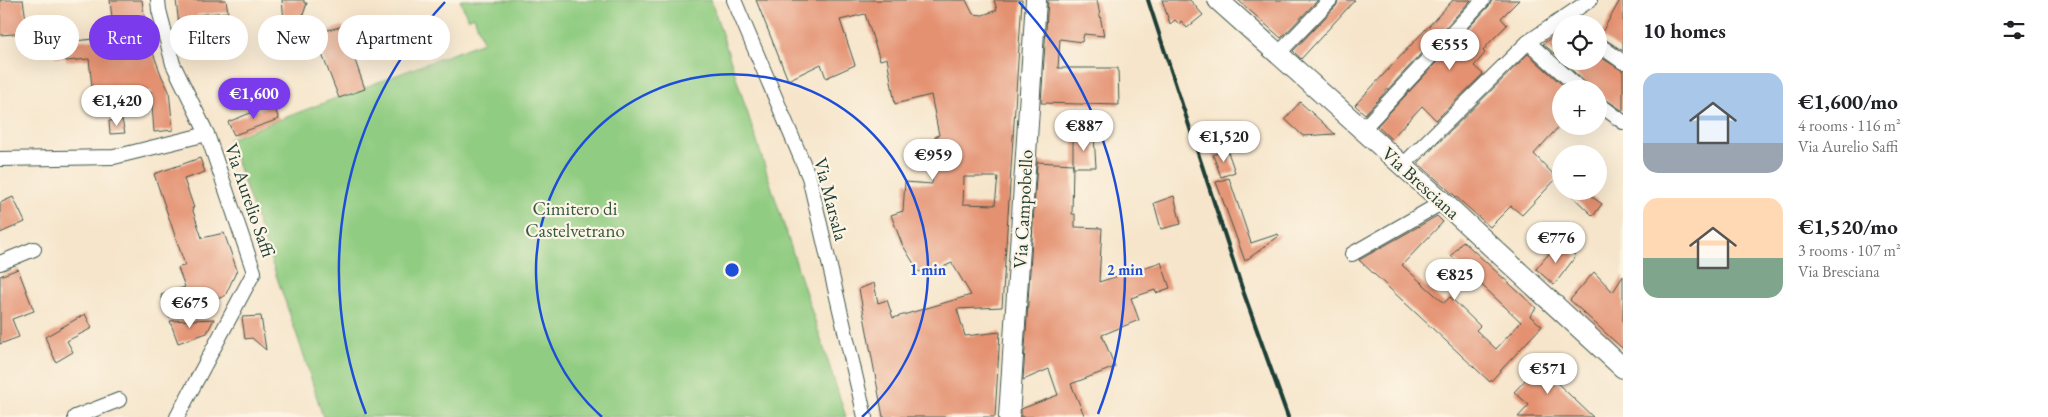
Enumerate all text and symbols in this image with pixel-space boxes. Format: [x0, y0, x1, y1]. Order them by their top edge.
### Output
chip: Buy [15, 15, 79, 60]
chip: Rent [89, 15, 160, 60]
chip: Filters [170, 15, 248, 60]
chip: New [258, 15, 328, 60]
chip: Apartment [338, 15, 450, 60]
map controls [1552, 15, 1607, 200]
button: locate [1552, 15, 1607, 70]
icon: filters [2000, 16, 2028, 44]
text: 10 homes [1643, 17, 1726, 44]
pin: €555 [1420, 28, 1480, 71]
text: €555 [1431, 34, 1469, 55]
pin: €1,600 [213, 78, 295, 120]
button: + [1552, 80, 1607, 135]
text: €1,600 [229, 83, 279, 104]
pin: €1,420 [76, 84, 158, 127]
text: €1,600/mo [1798, 88, 1898, 115]
text: €1,420 [92, 90, 142, 111]
icon: home [1683, 93, 1743, 153]
pin: €887 [1054, 110, 1114, 152]
text: €887 [1065, 115, 1103, 136]
text: 4 rooms · 116 m² [1798, 115, 1901, 136]
pin: €1,520 [1183, 120, 1265, 163]
text: €1,520 [1199, 126, 1249, 147]
text: Via Aurelio Saffi [1798, 136, 1898, 157]
pin: €959 [903, 138, 963, 181]
street label: Via Aurelio Saffi [219, 140, 281, 261]
street label: Via Bresciana [1377, 141, 1466, 225]
text: €959 [914, 144, 952, 165]
button: − [1552, 145, 1607, 200]
street label: Via Campobello [1007, 149, 1039, 269]
street label: Via Marsala [808, 155, 854, 244]
park label: Cimitero di Castelvetrano [525, 196, 625, 243]
text: €1,520/mo [1798, 213, 1898, 240]
icon: home [1683, 218, 1743, 278]
pin: €776 [1526, 222, 1586, 264]
text: €776 [1537, 227, 1575, 248]
text: 3 rooms · 107 m² [1798, 240, 1901, 261]
pin: €825 [1425, 258, 1485, 301]
text: 1 min [910, 260, 947, 279]
text: 2 min [1107, 260, 1144, 279]
centre of rings [723, 261, 741, 279]
text: Via Bresciana [1798, 261, 1880, 282]
text: €825 [1436, 264, 1474, 285]
pin: €675 [160, 286, 220, 329]
text: €675 [171, 292, 209, 313]
pin: €571 [1518, 352, 1578, 395]
text: €571 [1529, 358, 1567, 379]

